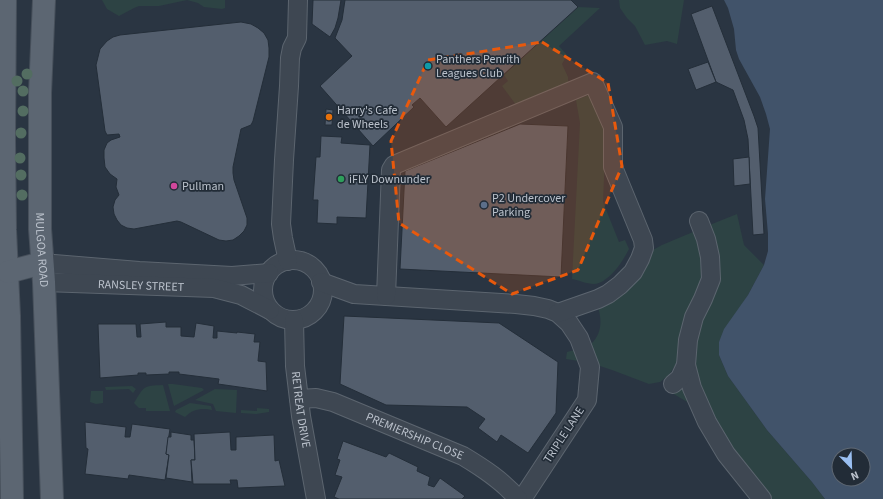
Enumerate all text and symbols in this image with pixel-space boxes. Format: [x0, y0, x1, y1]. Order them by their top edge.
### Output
place label: Panthers Penrith Leagues Club [436, 51, 520, 82]
marker: Panthers Penrith Leagues Club [423, 61, 433, 71]
place label: Harry's Cafe de Wheels [337, 102, 398, 133]
marker: Harry's Cafe de Wheels [324, 112, 334, 122]
place label: iFLY Downunder [349, 171, 431, 188]
marker: iFLY Downunder [336, 174, 346, 184]
place label: Pullman [182, 178, 224, 195]
marker: Pullman [169, 181, 179, 191]
place label: P2 Undercover Parking [492, 190, 566, 221]
marker: P2 Undercover Parking [479, 200, 489, 210]
street label: MULGOA ROAD [32, 212, 53, 287]
street label: RANSLEY STREET [97, 275, 185, 295]
street label: RETREAT DRIVE [287, 370, 315, 449]
street label: TRIPLE LANE [539, 403, 589, 467]
street label: PREMIERSHIP CLOSE [363, 408, 466, 464]
north arrow [831, 447, 871, 487]
text: N [848, 467, 861, 484]

